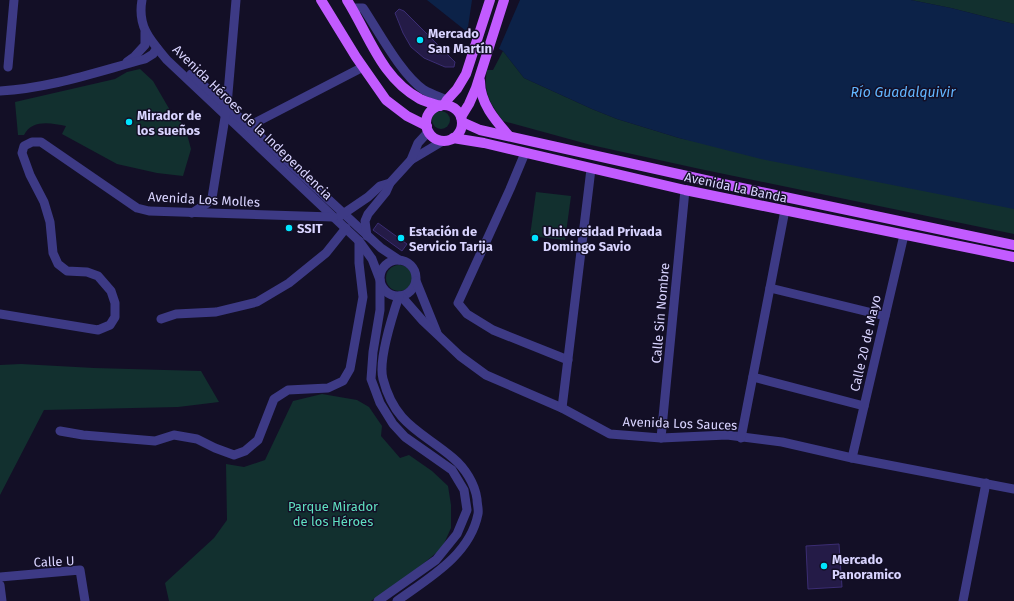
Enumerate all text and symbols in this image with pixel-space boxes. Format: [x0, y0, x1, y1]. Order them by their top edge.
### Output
place label: Mercado San Martín [428, 26, 492, 56]
marker: Mercado San Martín [415, 35, 425, 45]
street label: Avenida Héroes de la Independencia [170, 42, 336, 203]
water label: Río Guadalquivir [850, 84, 956, 101]
place label: Mirador de los sueños [137, 108, 201, 138]
marker: Mirador de los sueños [124, 117, 134, 127]
street label: Avenida La Banda [683, 169, 789, 206]
street label: Avenida Los Molles [148, 189, 260, 210]
place label: SSIT [297, 221, 323, 236]
marker: SSIT [284, 223, 294, 233]
place label: Estación de Servicio Tarija [409, 224, 493, 254]
place label: Universidad Privada Domingo Savio [543, 224, 662, 254]
marker: Estación de Servicio Tarija [396, 233, 406, 243]
marker: Universidad Privada Domingo Savio [530, 233, 540, 243]
street label: Calle Sin Nombre [649, 262, 672, 364]
street label: Calle 20 de Mayo [847, 293, 884, 393]
street label: Avenida Los Sauces [622, 414, 737, 433]
park label: Parque Mirador de los Héroes [288, 499, 378, 529]
place label: Mercado Panoramico [832, 552, 902, 582]
street label: Calle U [33, 553, 75, 570]
marker: Mercado Panoramico [819, 561, 829, 571]

